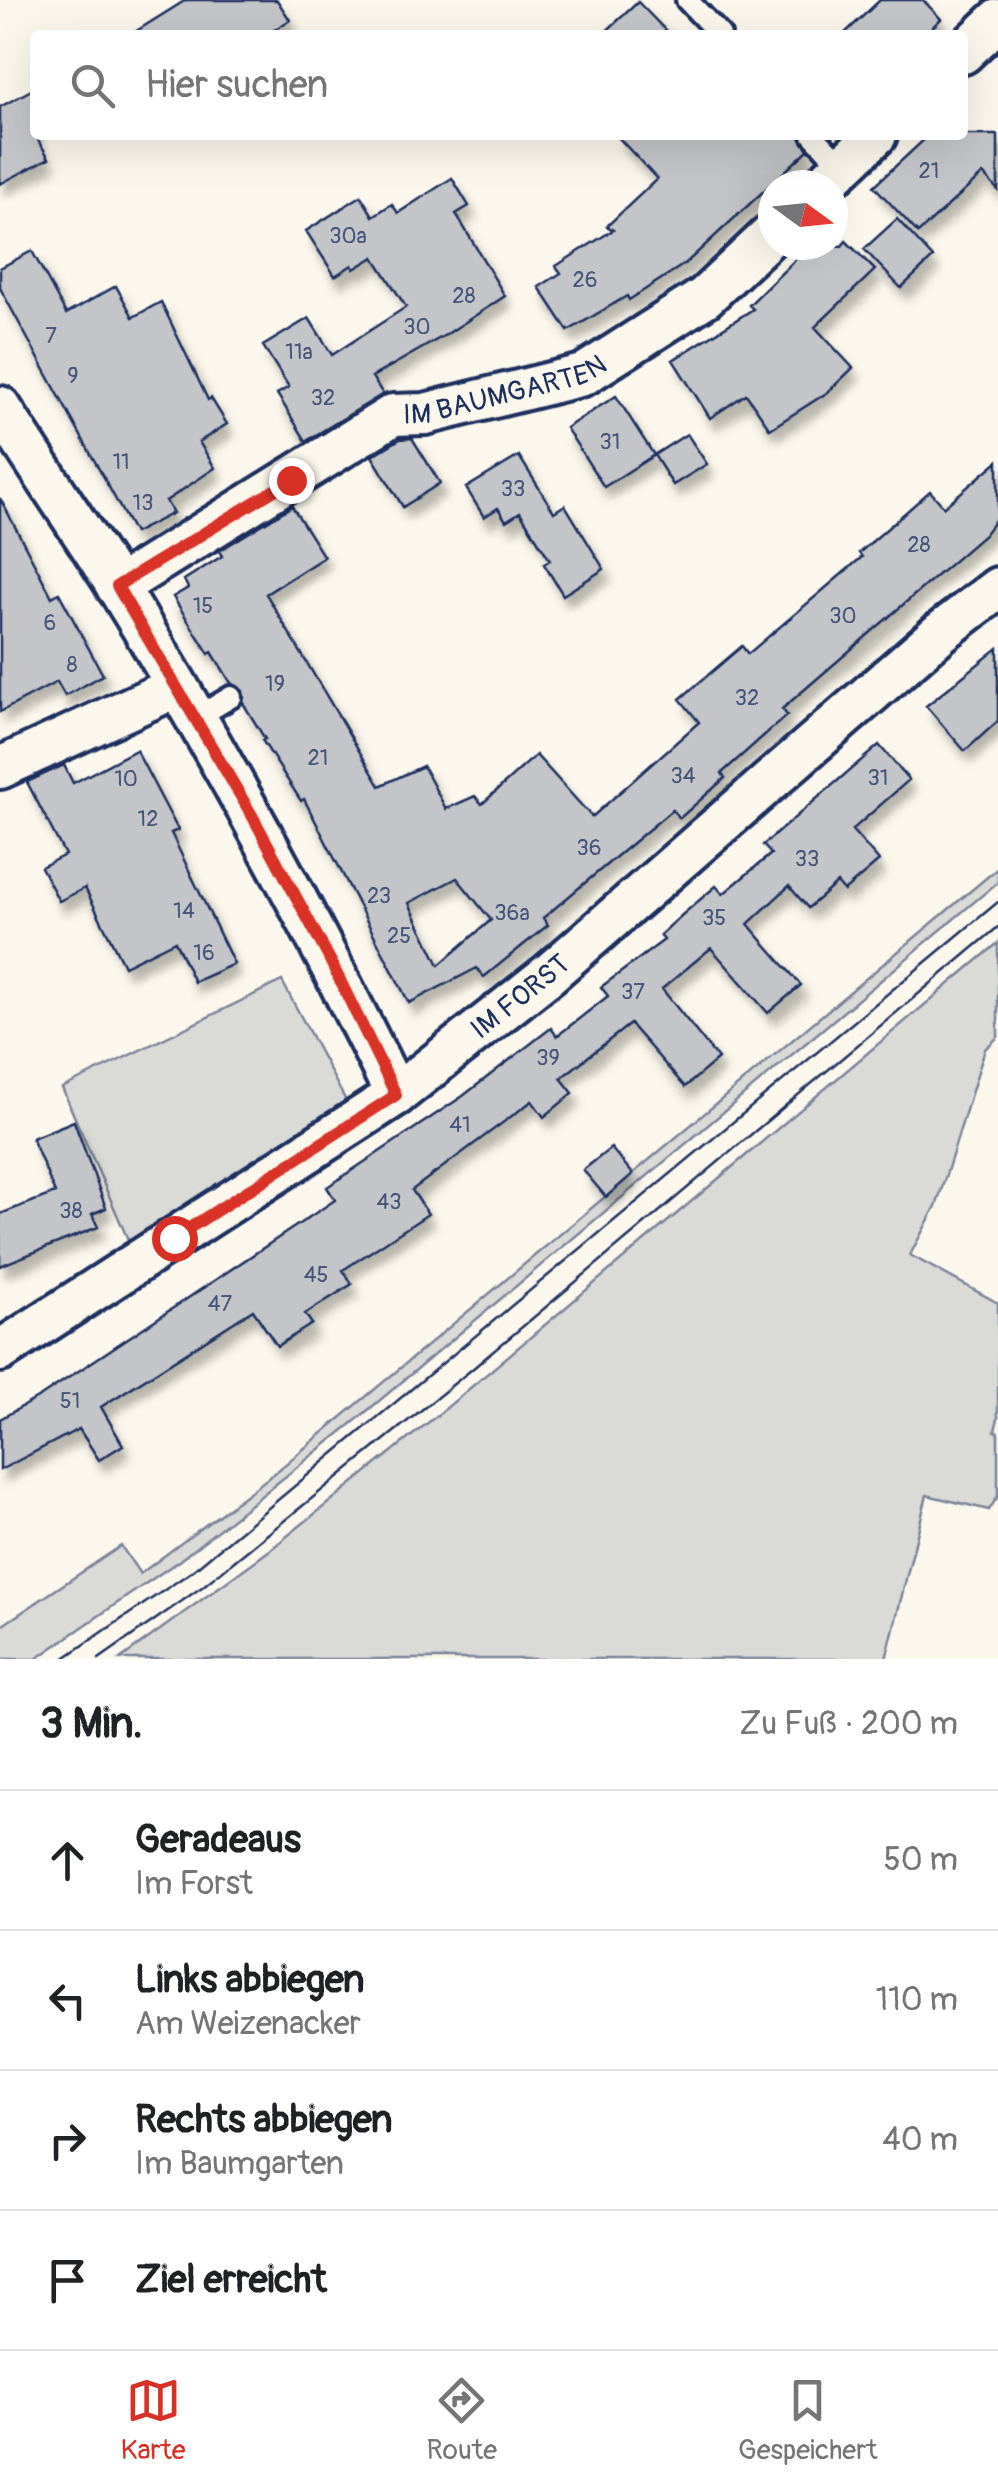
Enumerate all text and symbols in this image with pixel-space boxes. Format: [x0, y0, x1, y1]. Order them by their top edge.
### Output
search box [30, 30, 968, 140]
icon: search [65, 58, 120, 113]
text: Hier suchen [145, 61, 328, 109]
house number: 21 [919, 157, 939, 185]
north arrow [758, 170, 848, 260]
house number: 30a [329, 222, 367, 250]
house number: 26 [572, 266, 598, 294]
house number: 28 [452, 282, 476, 310]
house number: 30 [403, 313, 431, 341]
house number: 7 [45, 322, 57, 350]
house number: 11a [285, 338, 313, 366]
street label: IM BAUMGARTEN [402, 347, 613, 432]
house number: 9 [67, 362, 79, 390]
house number: 32 [311, 384, 335, 412]
house number: 31 [600, 428, 620, 456]
house number: 11 [112, 448, 130, 476]
route end [269, 458, 315, 504]
house number: 33 [501, 475, 525, 503]
house number: 13 [133, 489, 153, 517]
house number: 28 [907, 531, 931, 559]
house number: 15 [193, 592, 213, 620]
house number: 30 [829, 602, 857, 630]
house number: 6 [44, 609, 56, 637]
house number: 8 [66, 651, 78, 679]
house number: 19 [265, 670, 285, 698]
house number: 32 [735, 684, 759, 712]
house number: 21 [308, 744, 328, 772]
house number: 34 [670, 762, 696, 790]
house number: 31 [868, 764, 888, 792]
house number: 10 [114, 765, 138, 793]
house number: 12 [138, 805, 158, 833]
house number: 36 [576, 834, 602, 862]
house number: 33 [795, 845, 819, 873]
house number: 23 [367, 882, 391, 910]
house number: 14 [173, 897, 195, 925]
house number: 36a [494, 899, 530, 927]
house number: 35 [702, 904, 726, 932]
house number: 25 [387, 922, 411, 950]
house number: 16 [193, 939, 215, 967]
street label: IM FORST [464, 946, 577, 1047]
house number: 37 [621, 978, 645, 1006]
house number: 39 [536, 1044, 560, 1072]
house number: 41 [449, 1111, 471, 1139]
house number: 43 [376, 1188, 402, 1216]
house number: 38 [59, 1197, 83, 1225]
route start [152, 1216, 198, 1262]
house number: 45 [304, 1261, 328, 1289]
house number: 47 [208, 1290, 233, 1318]
house number: 51 [60, 1387, 80, 1415]
text: 3 Min. [40, 1698, 143, 1750]
text: Zu Fuß · 200 m [739, 1704, 958, 1744]
text: Geradeaus [135, 1816, 301, 1864]
icon: ahead [40, 1833, 95, 1888]
text: 50 m [883, 1840, 958, 1880]
text: Im Forst [135, 1864, 253, 1904]
text: Links abbiegen [135, 1956, 364, 2004]
icon: left [40, 1973, 95, 2028]
text: 110 m [876, 1980, 958, 2020]
text: Am Weizenacker [135, 2004, 361, 2044]
text: Rechts abbiegen [135, 2096, 393, 2144]
icon: right [40, 2113, 95, 2168]
text: 40 m [882, 2120, 958, 2160]
text: Im Baumgarten [135, 2144, 344, 2184]
icon: arrive [40, 2253, 95, 2308]
text: Ziel erreicht [135, 2256, 327, 2304]
tab: Karte [121, 2373, 186, 2468]
tab: Route [427, 2373, 497, 2468]
tab: Gespeichert [738, 2373, 877, 2468]

